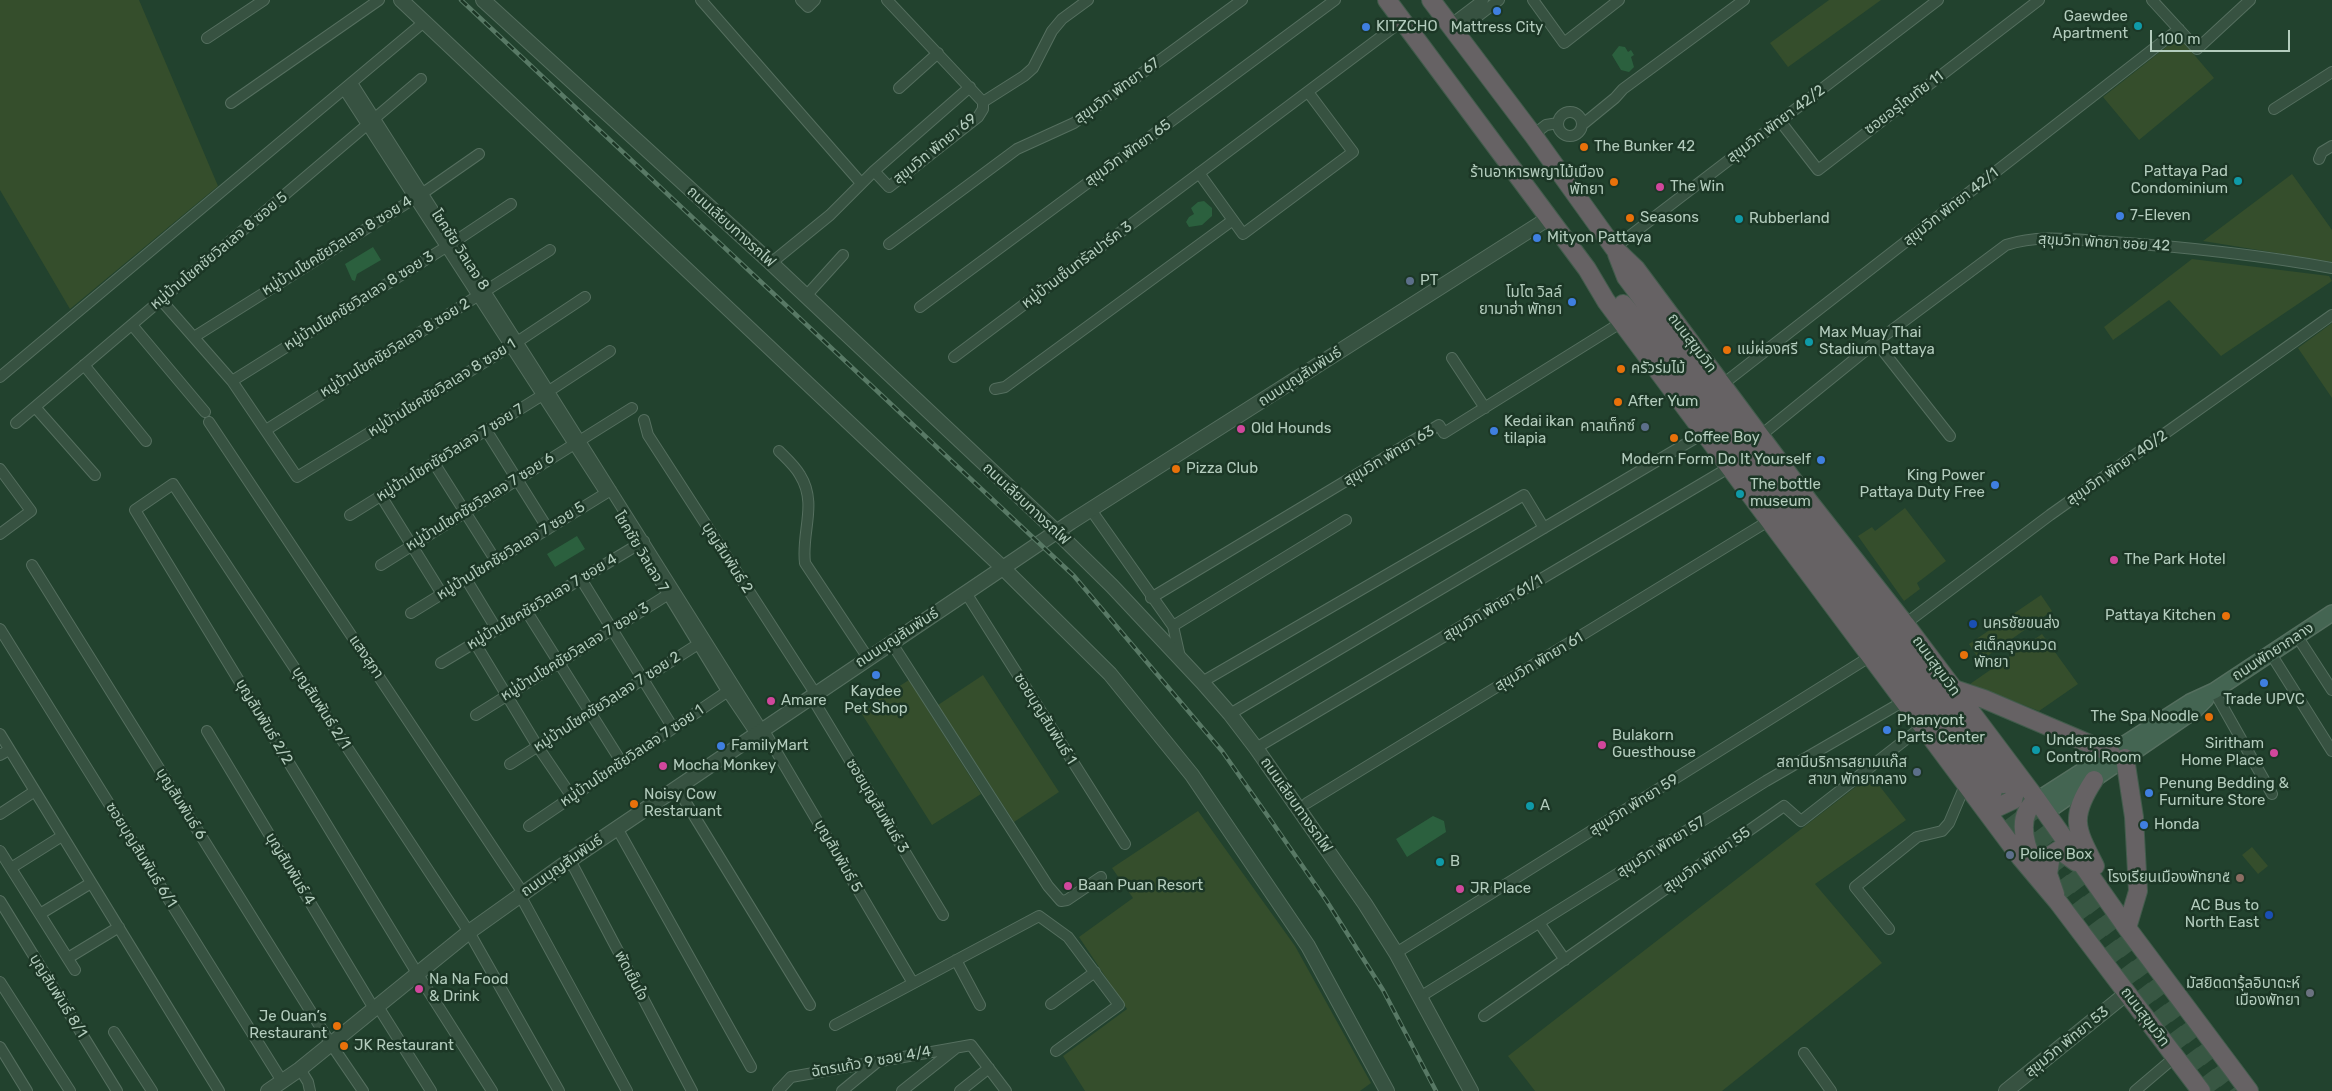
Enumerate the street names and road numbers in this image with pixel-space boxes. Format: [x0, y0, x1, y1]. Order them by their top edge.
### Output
street label: สุขุมวิท พัทยา 67 [1071, 54, 1163, 128]
street label: ซอยอรุโณทัย 11 [1861, 67, 1947, 139]
street label: สุขุมวิท พัทยา 42/2 [1723, 81, 1829, 167]
street label: สุขุมวิท พัทยา 69 [890, 110, 980, 188]
street label: สุขุมวิท พัทยา 65 [1081, 116, 1175, 190]
street label: สุขุมวิท พัทยา 42/1 [1900, 164, 2002, 250]
street label: ถนนเลียบทางรถไฟ [683, 183, 779, 271]
street label: หมู่บ้านโชคชัยวิลเลจ 8 ซอย 5 [147, 188, 291, 314]
street label: หมู่บ้านโชคชัยวิลเลจ 8 ซอย 4 [258, 192, 416, 300]
street label: โชคชัย วิลเลจ 8 [427, 206, 493, 294]
street label: หมู่บ้านเซ็นทรัลปาร์ค 3 [1018, 218, 1136, 312]
street label: สุขุมวิท พัทยา ซอย 42 [2038, 231, 2170, 255]
street label: หมู่บ้านโชคชัยวิลเลจ 8 ซอย 3 [281, 247, 437, 355]
street label: หมู่บ้านโชคชัยวิลเลจ 8 ซอย 2 [317, 294, 473, 402]
street label: ถนนสุขุมวิท [1664, 310, 1720, 376]
street label: หมู่บ้านโชคชัยวิลเลจ 8 ซอย 1 [365, 335, 519, 441]
street label: ถนนบุญสัมพันธ์ [1255, 343, 1345, 411]
street label: หมู่บ้านโชคชัยวิลเลจ 7 ซอย 7 [373, 400, 527, 506]
street label: สุขุมวิท พัทยา 63 [1340, 422, 1438, 490]
street label: สุขุมวิท พัทยา 40/2 [2063, 427, 2171, 509]
street label: หมู่บ้านโชคชัยวิลเลจ 7 ซอย 6 [402, 449, 558, 555]
street label: ถนนเลียบทางรถไฟ [979, 459, 1073, 549]
street label: หมู่บ้านโชคชัยวิลเลจ 7 ซอย 5 [433, 498, 589, 604]
street label: โชคชัย วิลเลจ 7 [610, 508, 672, 596]
street label: บุญสัมพันธ์ 2 [697, 519, 757, 597]
street label: หมู่บ้านโชคชัยวิลเลจ 7 ซอย 4 [464, 550, 620, 654]
street label: สุขุมวิท พัทยา 61/1 [1440, 571, 1546, 645]
street label: หมู่บ้านโชคชัยวิลเลจ 7 ซอย 3 [497, 599, 653, 705]
street label: ถนนบุญสัมพันธ์ [852, 604, 942, 672]
street label: ถนนพัทยากลาง [2229, 619, 2317, 685]
street label: สุขุมวิท พัทยา 61 [1492, 629, 1586, 695]
street label: แสงสุภา [345, 632, 387, 682]
street label: ถนนสุขุมวิท [1908, 632, 1964, 700]
street label: หมู่บ้านโชคชัยวิลเลจ 7 ซอย 2 [530, 648, 684, 756]
street label: บุญสัมพันธ์ 2/1 [288, 664, 354, 752]
street label: ซอยบุญสัมพันธ์ 1 [1010, 670, 1080, 768]
street label: บุญสัมพันธ์ 2/2 [231, 676, 297, 768]
street label: หมู่บ้านโชคชัยวิลเลจ 7 ซอย 1 [557, 701, 707, 811]
street label: ถนนเลียบทางรถไฟ [1256, 754, 1336, 856]
street label: ซอยบุญสัมพันธ์ 3 [842, 756, 912, 856]
street label: บุญสัมพันธ์ 6 [152, 765, 210, 843]
street label: สุขุมวิท พัทยา 59 [1586, 770, 1682, 840]
street label: ซอยบุญสัมพันธ์ 6/1 [101, 799, 181, 911]
street label: สุขุมวิท พัทยา 57 [1613, 813, 1709, 881]
street label: บุญสัมพันธ์ 5 [810, 816, 866, 896]
street label: สุขุมวิท พัทยา 55 [1660, 823, 1754, 897]
street label: บุญสัมพันธ์ 4 [261, 830, 319, 908]
street label: ถนนบุญสัมพันธ์ [518, 831, 606, 901]
street label: พัดเย็นใจ [610, 948, 652, 1004]
street label: บุญสัมพันธ์ 8/1 [25, 951, 91, 1041]
street label: ถนนสุขุมวิท [2117, 984, 2173, 1050]
street label: สุขุมวิท พัทยา 53 [2022, 1003, 2112, 1081]
street label: ฉัตรแก้ว 9 ซอย 4/4 [810, 1043, 932, 1081]

